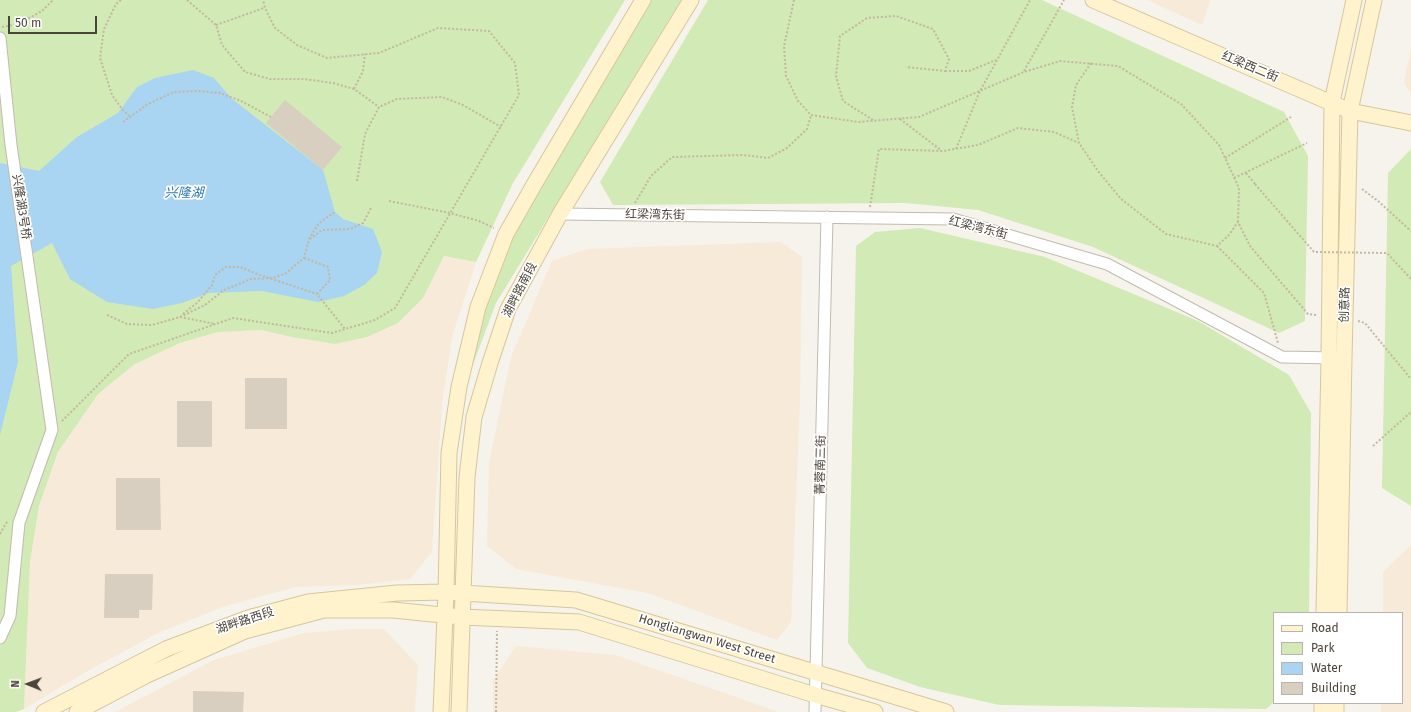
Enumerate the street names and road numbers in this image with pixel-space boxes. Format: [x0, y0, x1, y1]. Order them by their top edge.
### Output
street label: 红梁西二街 [1220, 49, 1280, 85]
street label: 兴隆湖3号桥 [9, 173, 33, 241]
street label: 红梁湾东街 [625, 207, 685, 223]
street label: 红梁湾东街 [947, 214, 1009, 242]
street label: 湖畔路南段 [500, 260, 540, 320]
street label: 创意路 [1337, 287, 1353, 323]
street label: 菁蓉南三街 [813, 435, 829, 495]
street label: 湖畔路西段 [214, 605, 276, 637]
street label: Hongliangwan West Street [637, 611, 777, 667]

